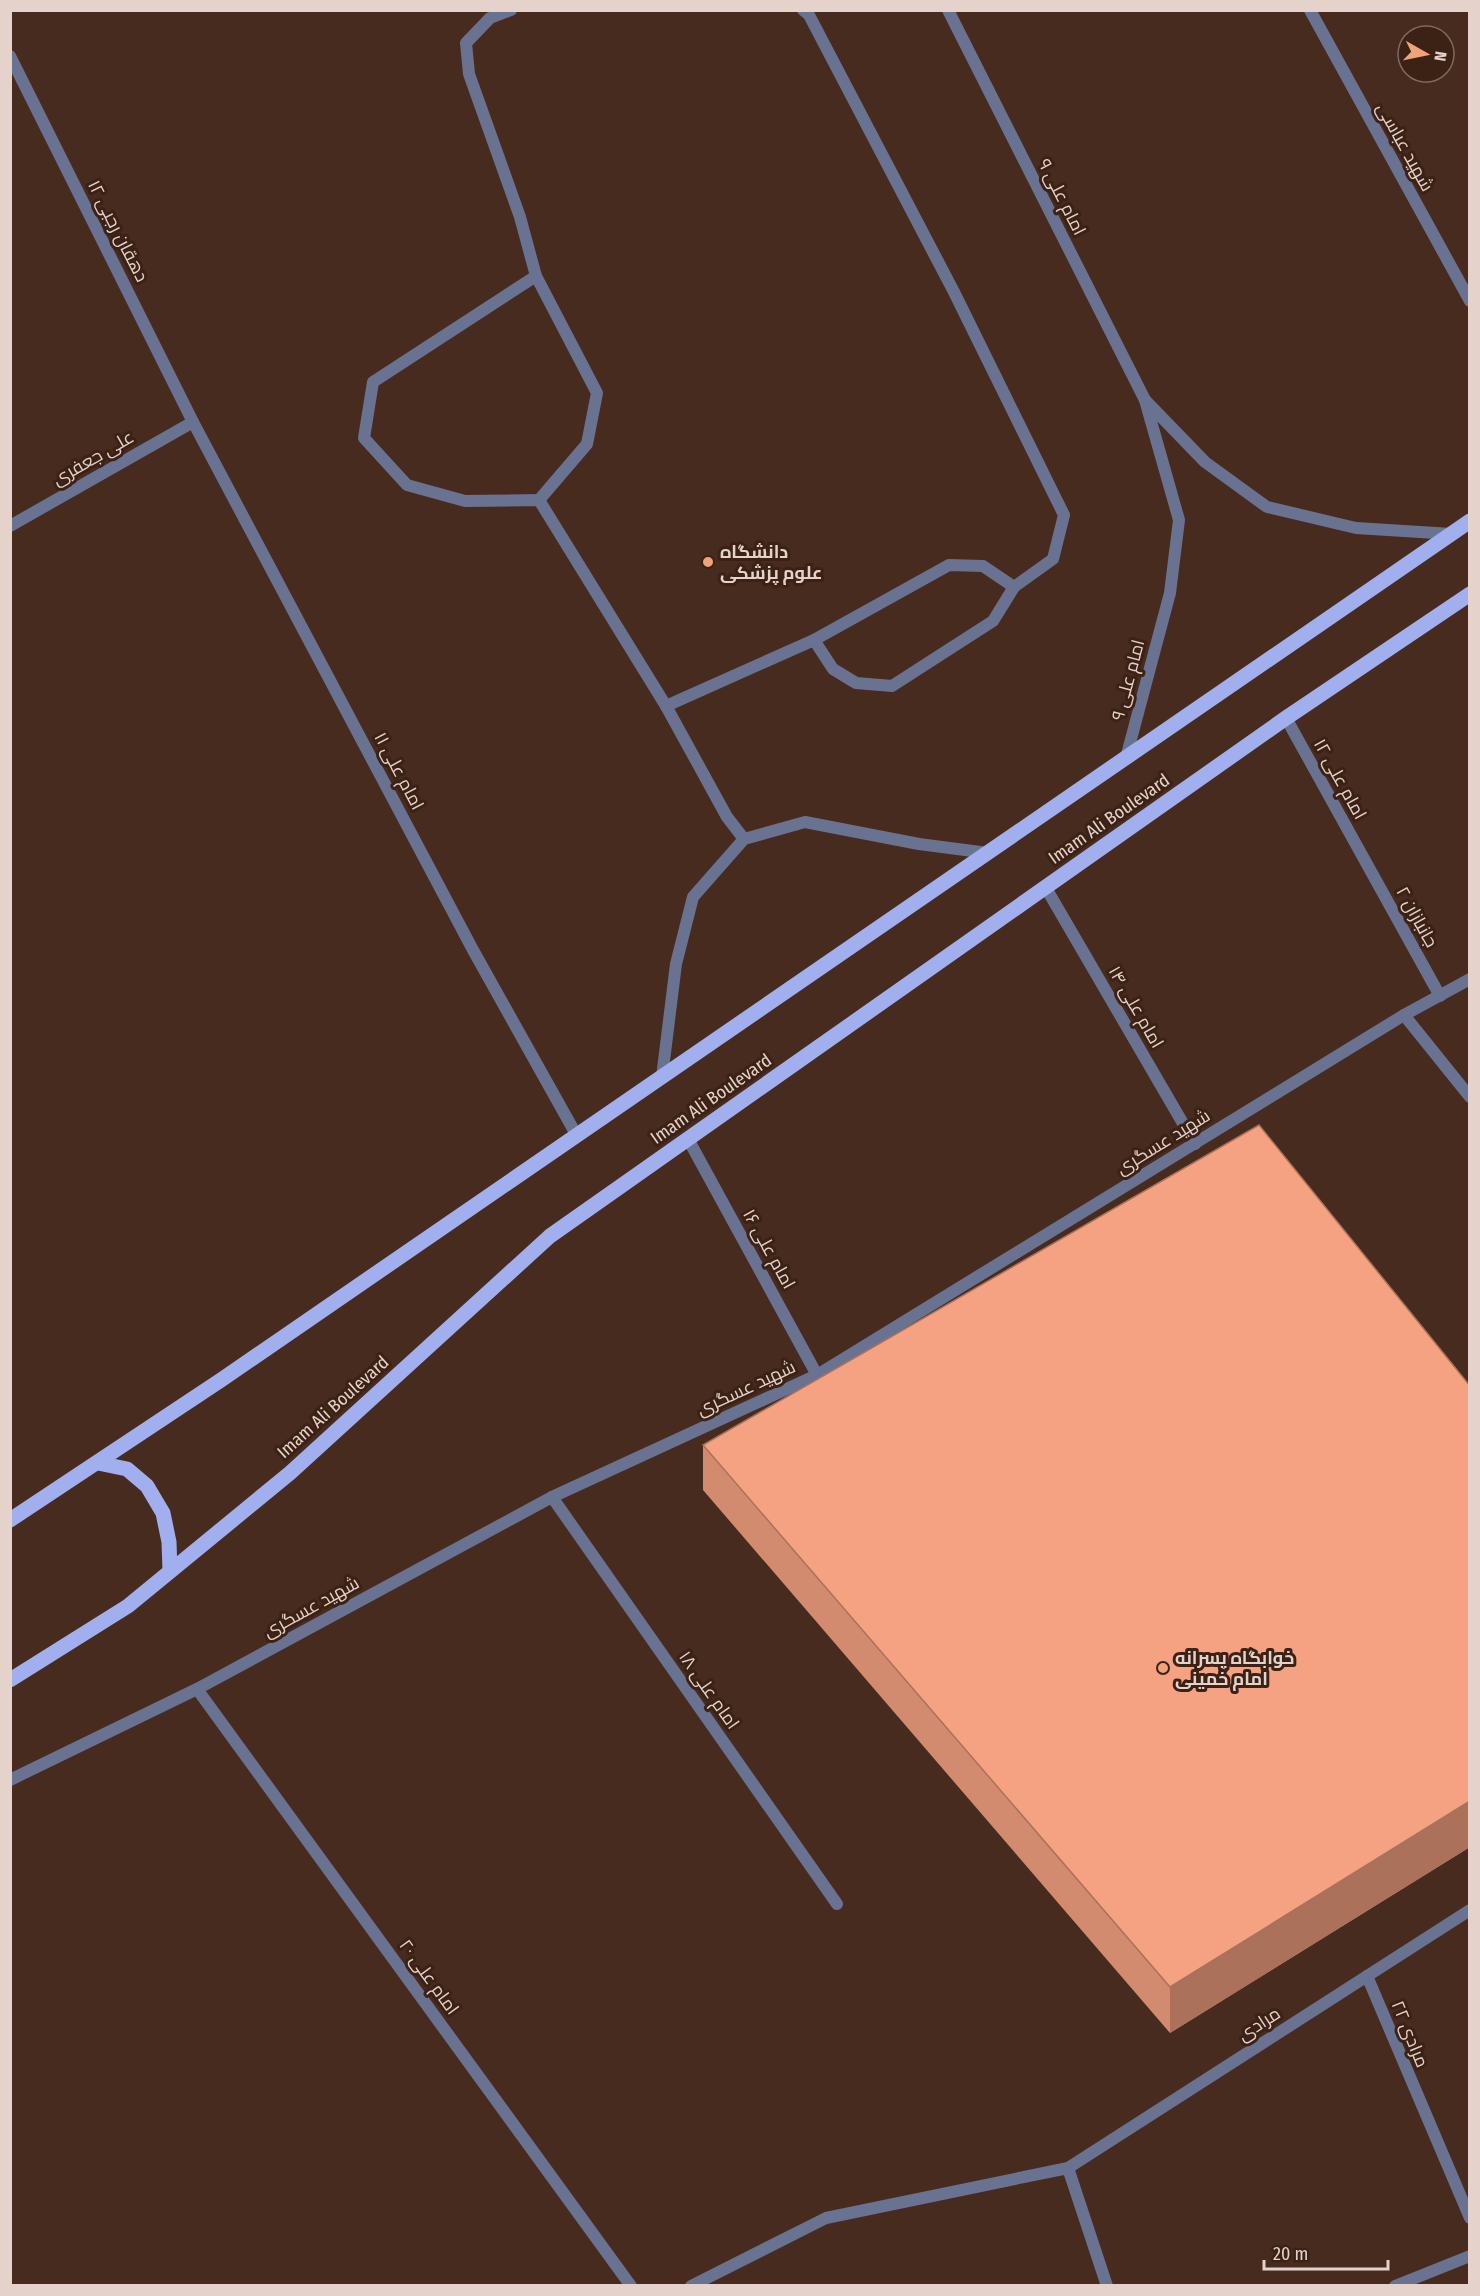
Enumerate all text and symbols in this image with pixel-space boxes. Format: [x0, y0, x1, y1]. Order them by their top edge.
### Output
north arrow [1396, 24, 1456, 84]
text: N [1430, 50, 1450, 62]
street label: شهید عباسی [1372, 99, 1438, 195]
street label: امام علی ۹ [1032, 155, 1091, 239]
street label: دهقان رجبی ۱۲ [83, 176, 153, 286]
street label: علی جعفری [48, 426, 138, 490]
place label: دانشگاه علوم پزشکی [720, 541, 822, 585]
marker: دانشگاه علوم پزشکی [701, 555, 715, 569]
street label: امام علی ۹ [1107, 637, 1150, 723]
street label: امام علی ۱۱ [369, 728, 429, 814]
street label: امام علی ۱۲ [1308, 735, 1371, 824]
street label: Imam Ali Boulevard [1044, 769, 1174, 869]
street label: جانبازان ۲ [1391, 883, 1443, 951]
street label: امام علی ۱۴ [1103, 962, 1168, 1052]
street label: Imam Ali Boulevard [646, 1049, 776, 1149]
street label: شهید عسگری [1112, 1104, 1214, 1180]
street label: امام علی ۱۶ [737, 1205, 800, 1293]
street label: Imam Ali Boulevard [273, 1351, 393, 1463]
street label: شهید عسگری [693, 1356, 799, 1420]
street label: شهید عسگری [259, 1572, 363, 1642]
street label: امام علی ۱۸ [673, 1647, 744, 1734]
place label: خوابگاه پسرانه امام خمینی [1175, 1647, 1294, 1691]
marker: خوابگاه پسرانه امام خمینی [1156, 1661, 1170, 1675]
street label: امام علی ۲۰ [394, 1935, 464, 2019]
street label: مرادی ۲۲ [1387, 1998, 1433, 2070]
street label: مرادی [1233, 2002, 1285, 2046]
scale bar [1264, 2233, 1388, 2271]
text: 20 m [1273, 2243, 1308, 2265]

